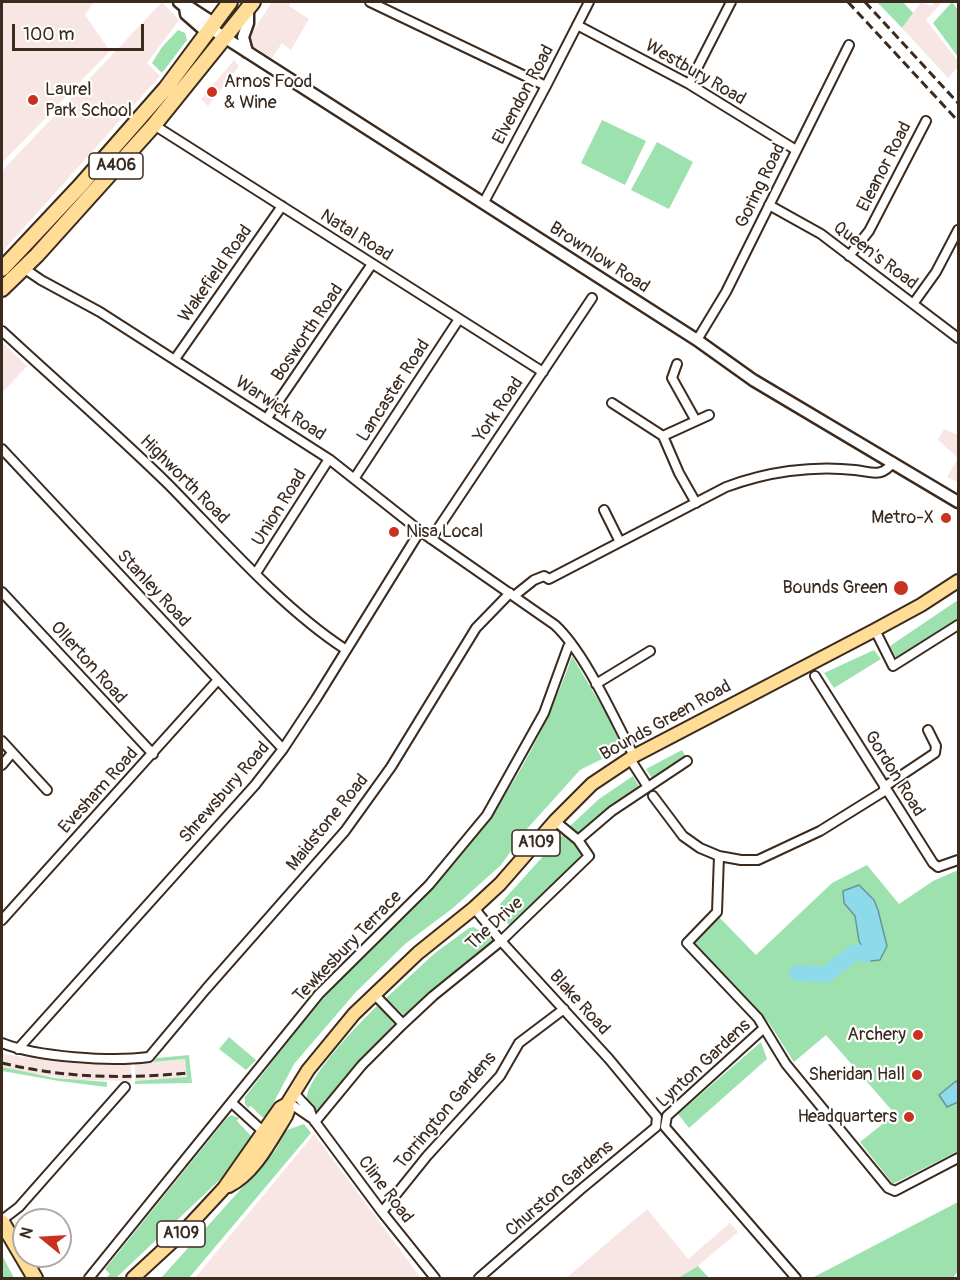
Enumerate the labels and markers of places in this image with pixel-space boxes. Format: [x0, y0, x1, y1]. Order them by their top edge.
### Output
place label: Arnos Food & Wine [224, 71, 312, 113]
place label: Laurel Park School [45, 79, 132, 122]
marker: Arnos Food & Wine [205, 85, 219, 99]
marker: Laurel Park School [26, 93, 40, 107]
place label: Metro-X [871, 507, 934, 529]
marker: Metro-X [939, 511, 953, 525]
place label: Nisa Local [406, 521, 483, 543]
marker: Nisa Local [387, 525, 401, 539]
place label: Bounds Green [783, 577, 888, 599]
marker: Bounds Green [892, 579, 910, 597]
place label: Archery [847, 1024, 906, 1046]
marker: Archery [911, 1028, 925, 1042]
place label: Sheridan Hall [808, 1064, 905, 1086]
marker: Sheridan Hall [910, 1068, 924, 1082]
place label: Headquarters [797, 1106, 897, 1128]
marker: Headquarters [902, 1110, 916, 1124]

